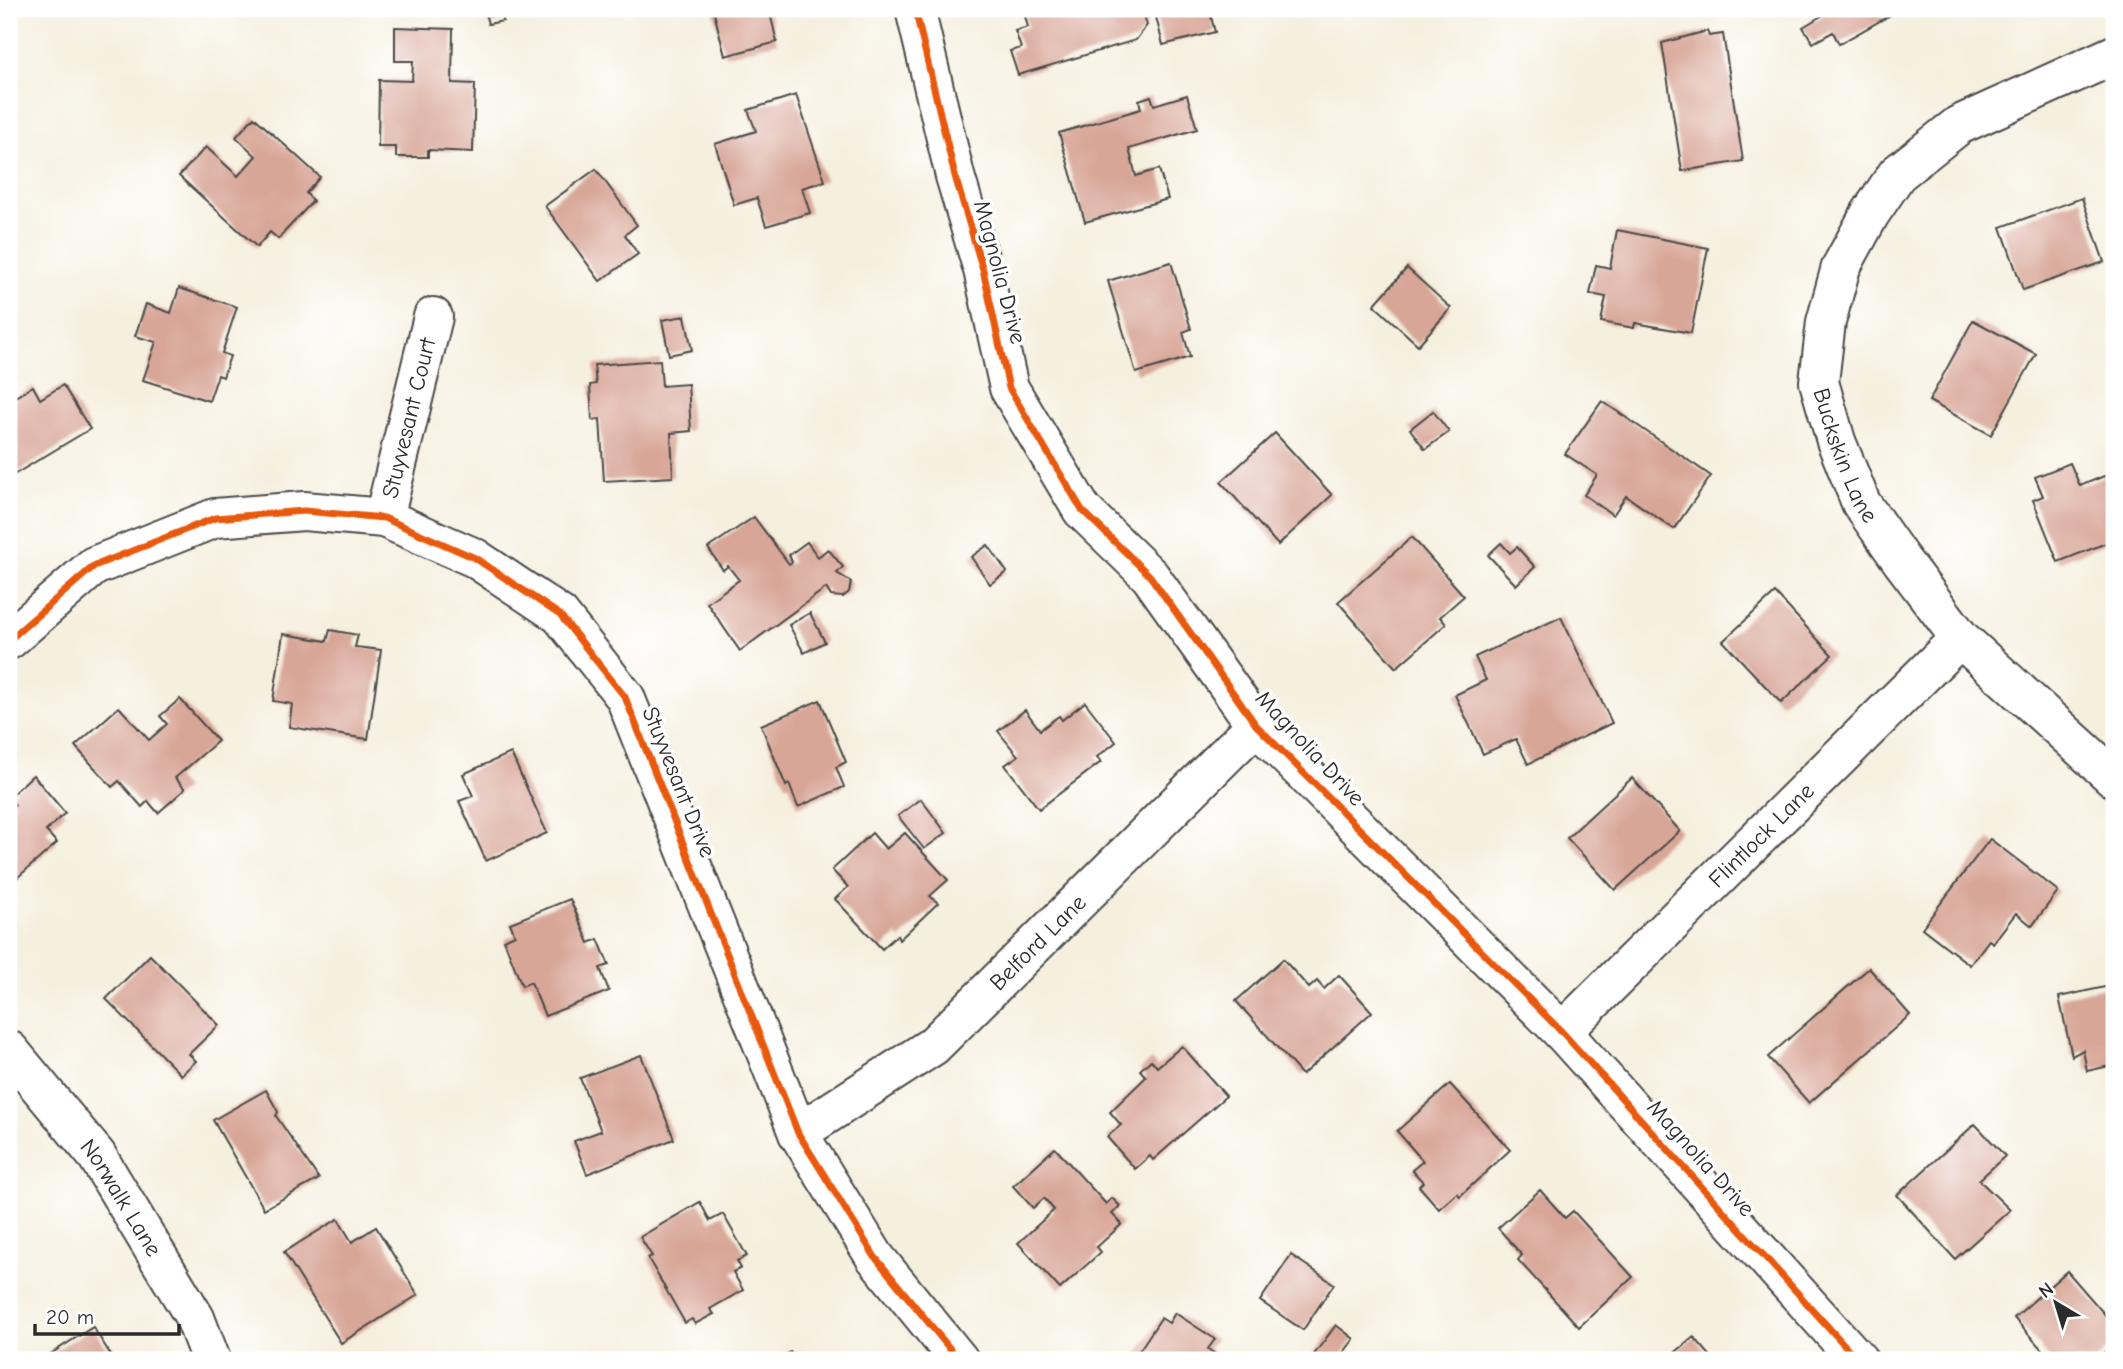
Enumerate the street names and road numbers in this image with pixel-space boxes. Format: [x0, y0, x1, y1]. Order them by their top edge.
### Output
street label: Magnolia Drive [968, 197, 1032, 347]
street label: Stuyvesant Court [376, 334, 441, 501]
street label: Buckskin Lane [1808, 385, 1884, 528]
street label: Magnolia Drive [1250, 685, 1370, 811]
street label: Stuyvesant Drive [637, 703, 721, 861]
street label: Flintlock Lane [1703, 777, 1819, 893]
street label: Belford Lane [984, 889, 1091, 996]
street label: Magnolia Drive [1642, 1094, 1760, 1222]
street label: Norwalk Lane [75, 1133, 168, 1261]

